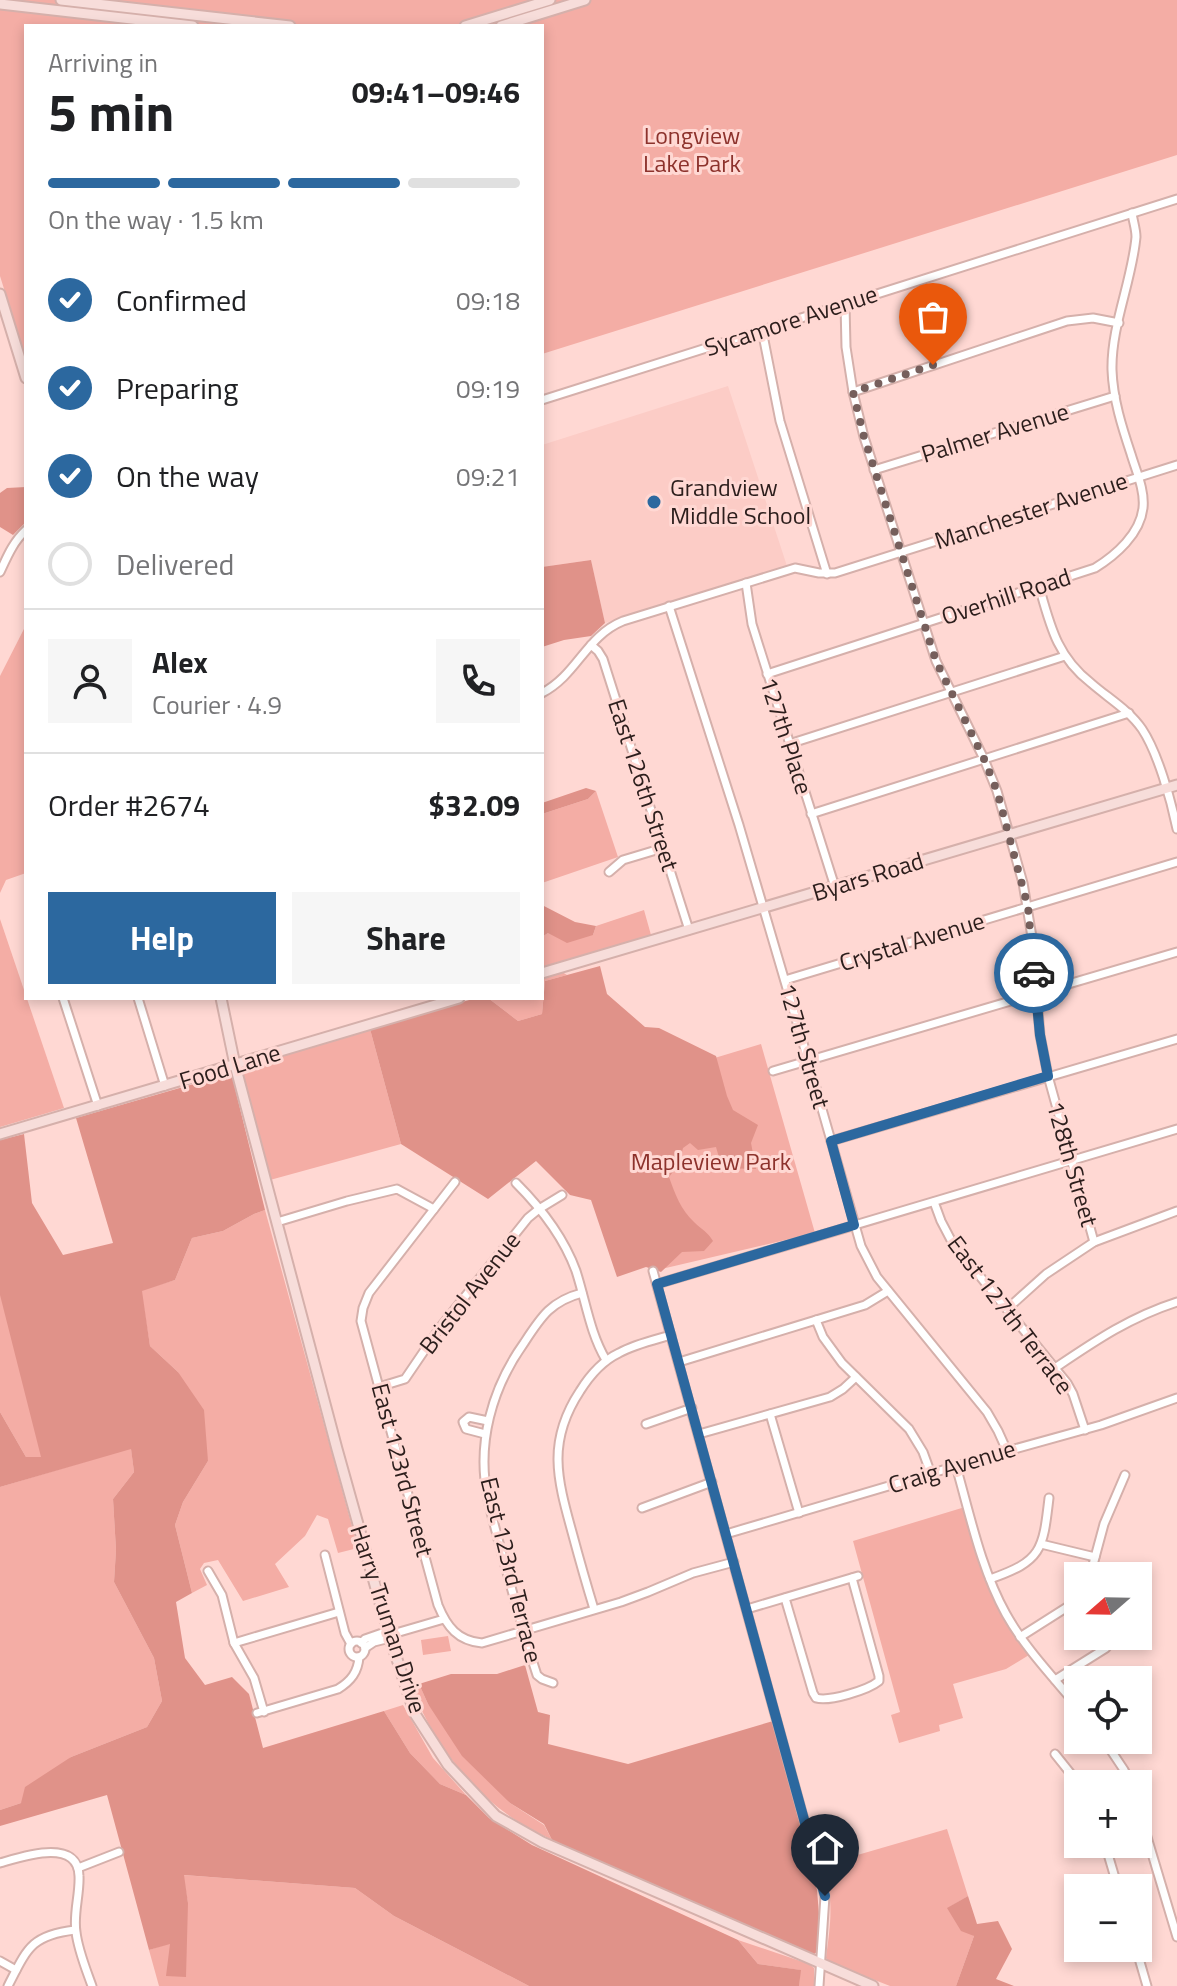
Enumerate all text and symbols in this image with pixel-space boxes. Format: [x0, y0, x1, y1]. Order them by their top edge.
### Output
text: Arriving in [48, 43, 158, 82]
text: 09:41–09:46 [352, 69, 520, 115]
text: 5 min [48, 72, 174, 151]
park label: Longview Lake Park [643, 117, 742, 181]
text: On the way · 1.5 km [48, 200, 264, 239]
street label: Sycamore Avenue [700, 275, 882, 365]
text: Confirmed [116, 277, 247, 323]
icon: check [48, 278, 92, 322]
text: 09:18 [456, 281, 520, 320]
pin [899, 283, 967, 365]
icon: bag [911, 295, 955, 339]
text: Preparing [116, 365, 238, 411]
icon: check [48, 366, 92, 410]
text: 09:19 [456, 369, 520, 408]
street label: Palmer Avenue [917, 393, 1073, 472]
text: On the way [116, 453, 259, 499]
icon: check [48, 454, 92, 498]
text: 09:21 [456, 457, 520, 496]
street label: Manchester Avenue [930, 462, 1132, 558]
place label: Grandview Middle School [670, 469, 811, 533]
marker: Grandview Middle School [645, 493, 663, 511]
text: Delivered [116, 541, 234, 587]
street label: Overhill Road [936, 558, 1075, 634]
button: person [48, 639, 132, 723]
text: Alex [152, 639, 208, 685]
button: phone [436, 639, 520, 723]
street label: 127th Place [751, 673, 823, 799]
text: Courier · 4.9 [152, 685, 282, 724]
street label: East 126th Street [599, 694, 689, 876]
text: Order #2674 [48, 782, 210, 828]
text: $32.09 [428, 782, 520, 828]
street label: Byars Road [808, 842, 928, 910]
button: Help [48, 892, 276, 984]
button: Share [292, 892, 520, 984]
street label: Crystal Avenue [835, 902, 989, 980]
courier [994, 933, 1074, 1013]
icon: car [1012, 951, 1056, 995]
street label: 127th Street [770, 979, 840, 1113]
street label: Food Lane [175, 1034, 285, 1098]
street label: 128th Street [1038, 1097, 1108, 1231]
park label: Mapleview Park [631, 1143, 792, 1179]
street label: Bristol Avenue [410, 1224, 528, 1361]
street label: East 127th Terrace [939, 1227, 1083, 1401]
street label: East 123rd Street [363, 1379, 444, 1561]
street label: Craig Avenue [884, 1430, 1020, 1502]
street label: East 123rd Terrace [472, 1473, 552, 1666]
street label: Harry Truman Drive [342, 1520, 436, 1717]
north arrow [1064, 1562, 1152, 1650]
map controls [1064, 1562, 1152, 1962]
button: locate [1064, 1666, 1152, 1754]
button: + [1064, 1770, 1152, 1858]
pin [791, 1814, 859, 1896]
icon: home [803, 1826, 847, 1870]
button: − [1064, 1874, 1152, 1962]

